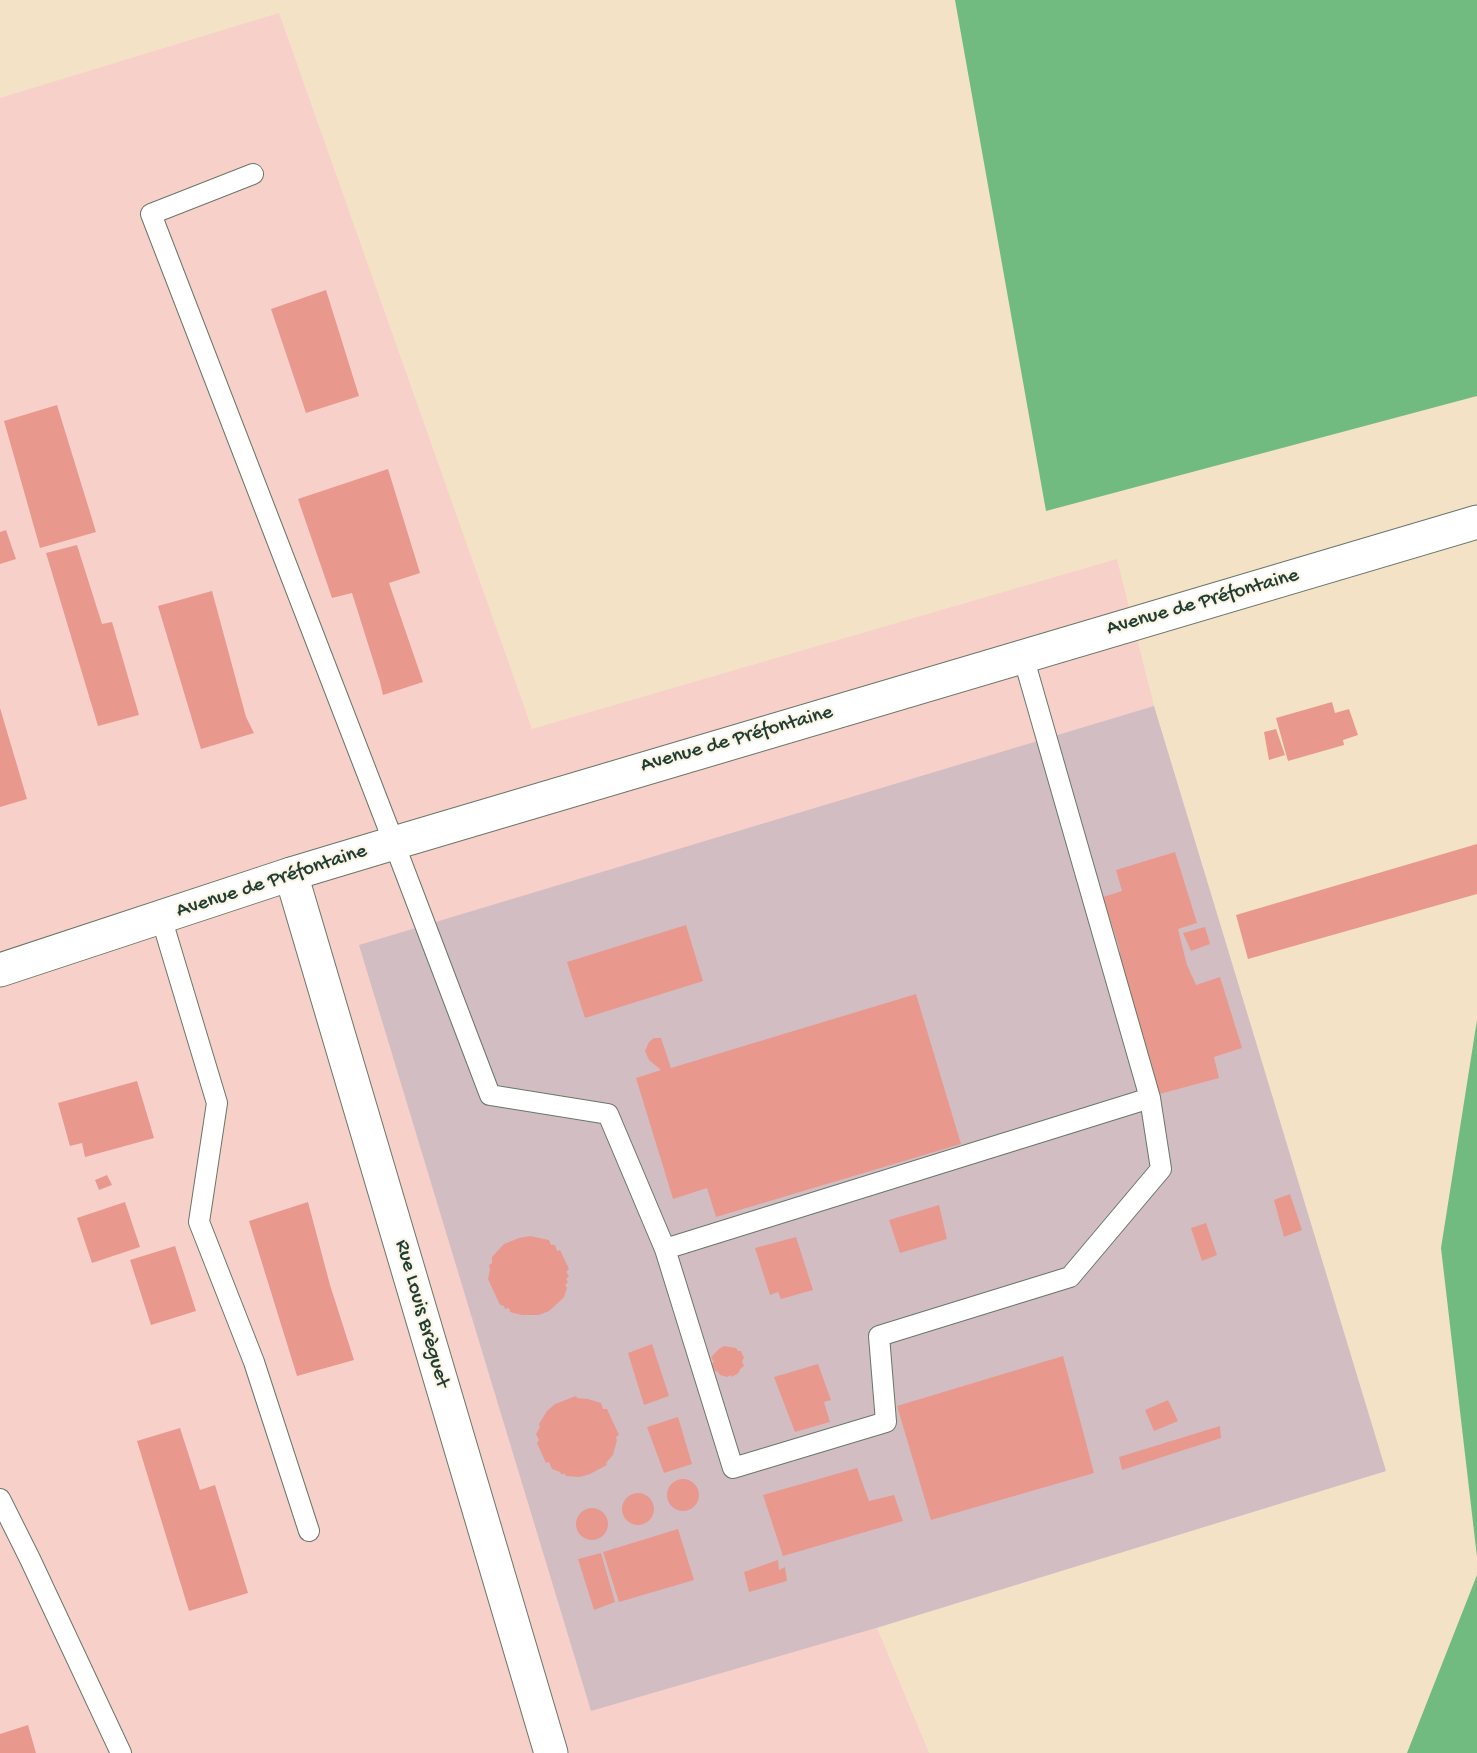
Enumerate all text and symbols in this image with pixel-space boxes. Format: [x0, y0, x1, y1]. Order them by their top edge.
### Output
street label: Avenue de Préfontaine [1104, 563, 1302, 643]
street label: Avenue de Préfontaine [638, 700, 836, 780]
street label: Avenue de Préfontaine [173, 839, 371, 925]
street label: Rue Louis Brèguet [388, 1237, 454, 1391]

